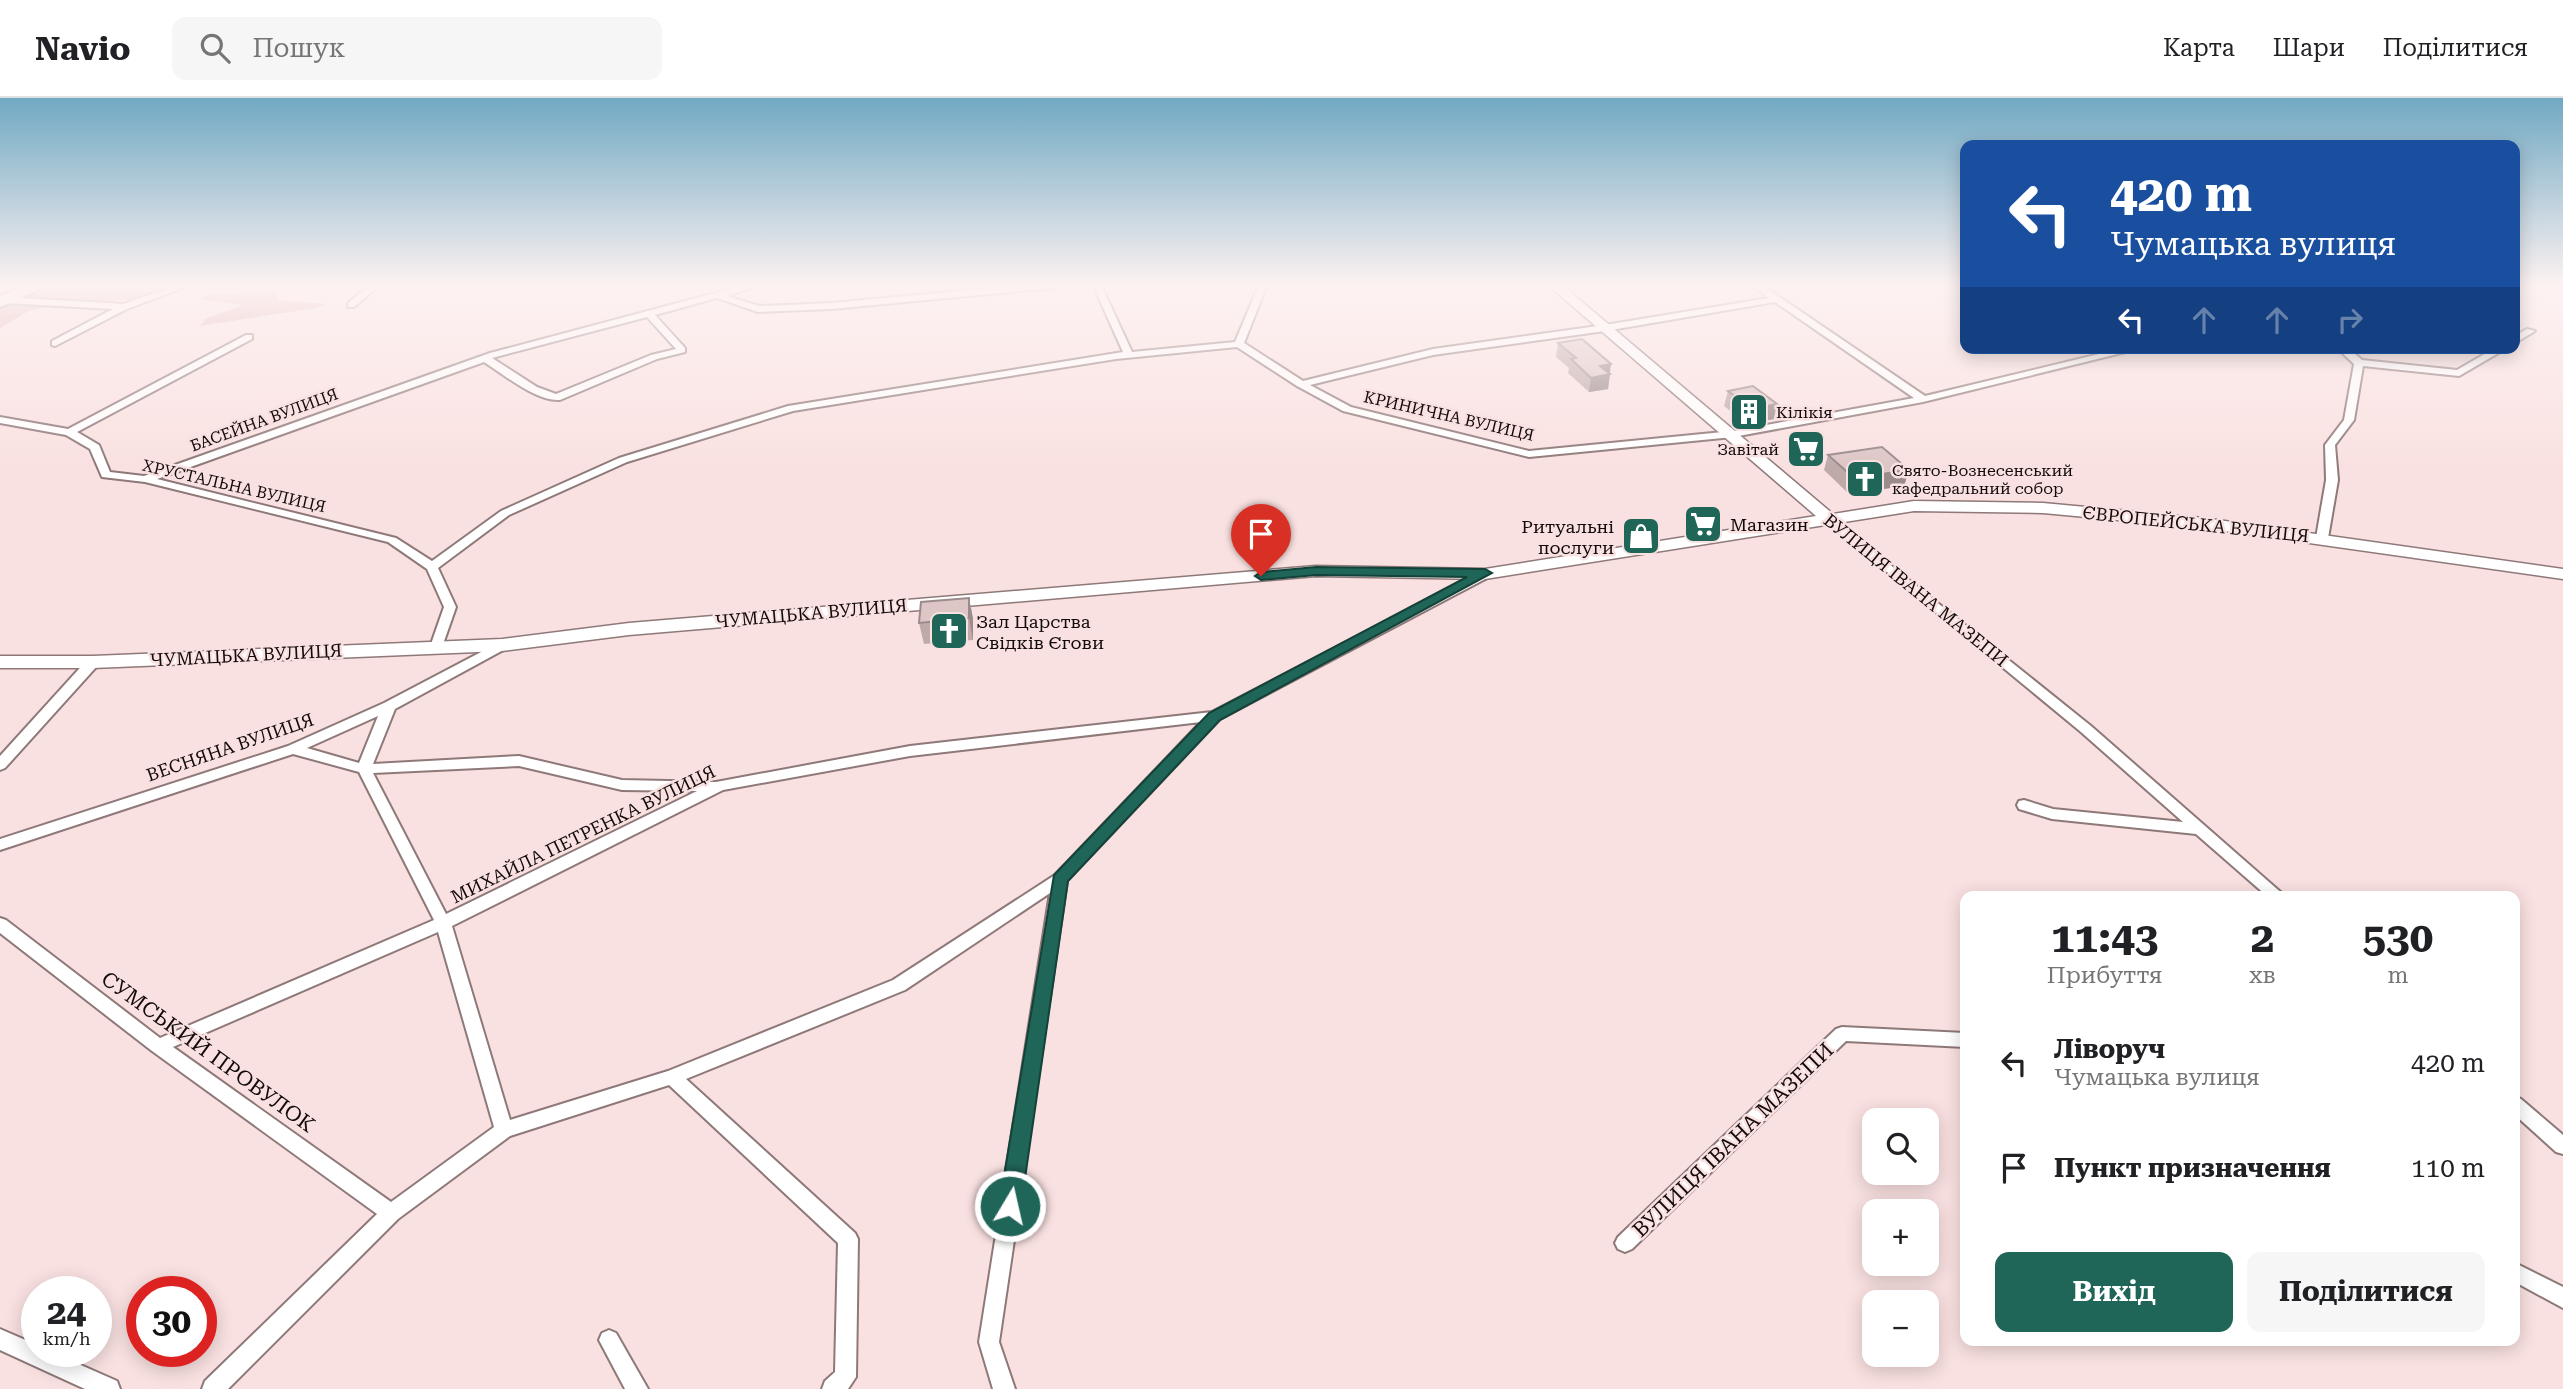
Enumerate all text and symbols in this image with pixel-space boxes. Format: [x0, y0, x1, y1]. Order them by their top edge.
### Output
search box [172, 17, 662, 80]
text: Navio [35, 29, 130, 68]
icon: search [196, 29, 234, 67]
text: Пошук [252, 33, 345, 63]
text: Карта [2163, 34, 2235, 62]
text: Шари [2273, 34, 2345, 62]
text: Поділитися [2383, 34, 2528, 62]
text: 420 m [2110, 166, 2252, 223]
icon: left [1995, 168, 2086, 259]
text: Чумацька вулиця [2110, 225, 2396, 263]
icon: left [2112, 301, 2150, 339]
icon: ahead [2185, 301, 2223, 339]
icon: ahead [2258, 301, 2296, 339]
icon: right [2331, 301, 2369, 339]
street label: БАСЕЙНА ВУЛИЦЯ [188, 384, 340, 456]
street label: КРИНИЧНА ВУЛИЦЯ [1362, 387, 1536, 445]
building icon: Кілікія [1728, 391, 1770, 433]
place label: Кілікія [1776, 403, 1833, 422]
supermarket icon: Завітай [1785, 428, 1827, 470]
place label: Завітай [1717, 440, 1779, 459]
street label: ХРУСТАЛЬНА ВУЛИЦЯ [140, 456, 328, 516]
church icon: Свято-Вознесенський кафедральний собор [1844, 458, 1886, 500]
place label: Свято-Вознесенський кафедральний собор [1892, 461, 2073, 498]
street label: ЄВРОПЕЙСЬКА ВУЛИЦЯ [2082, 502, 2310, 546]
supermarket icon: Магазин [1682, 503, 1724, 545]
pin [1231, 504, 1291, 576]
street label: ВУЛИЦЯ ІВАНА МАЗЕПИ [1820, 509, 2012, 671]
place label: Магазин [1730, 514, 1809, 535]
icon: arrive [1242, 515, 1280, 553]
shop icon: Ритуальні послуги [1620, 515, 1662, 557]
place label: Ритуальні послуги [1521, 516, 1614, 558]
street label: ЧУМАЦЬКА ВУЛИЦЯ [714, 594, 908, 632]
church icon: Зал Царства Свідків Єгови [928, 610, 970, 652]
place label: Зал Царства Свідків Єгови [976, 611, 1104, 653]
street label: ЧУМАЦЬКА ВУЛИЦЯ [149, 639, 343, 671]
street label: ВЕСНЯНА ВУЛИЦЯ [144, 708, 316, 786]
street label: МИХАЙЛА ПЕТРЕНКА ВУЛИЦЯ [447, 761, 719, 907]
text: 11:43 [2051, 913, 2158, 962]
text: 2 [2251, 913, 2274, 962]
text: 530 [2363, 913, 2433, 962]
text: Прибуття [2047, 962, 2162, 989]
text: хв [2249, 962, 2276, 989]
text: m [2387, 962, 2408, 989]
street label: СУМСЬКИЙ ПРОВУЛОК [97, 967, 319, 1137]
text: Ліворуч [2054, 1034, 2165, 1064]
street label: ВУЛИЦЯ ІВАНА МАЗЕПИ [1628, 1038, 1838, 1242]
icon: left [1995, 1044, 2033, 1082]
text: 420 m [2411, 1048, 2485, 1078]
text: Чумацька вулиця [2054, 1064, 2260, 1091]
map controls [1862, 1108, 1939, 1367]
button: search [1862, 1108, 1939, 1185]
icon: arrive [1995, 1149, 2033, 1187]
text: Пункт призначення [2054, 1153, 2331, 1183]
text: 110 m [2411, 1153, 2485, 1183]
position arrow [973, 1169, 1047, 1243]
button: + [1862, 1199, 1939, 1276]
button: Вихід [1995, 1252, 2233, 1332]
button: Поділитися [2247, 1252, 2485, 1332]
speed limit sign: 30 [126, 1276, 217, 1367]
button: − [1862, 1290, 1939, 1367]
text: 24 [47, 1292, 86, 1333]
text: km/h [42, 1328, 91, 1349]

